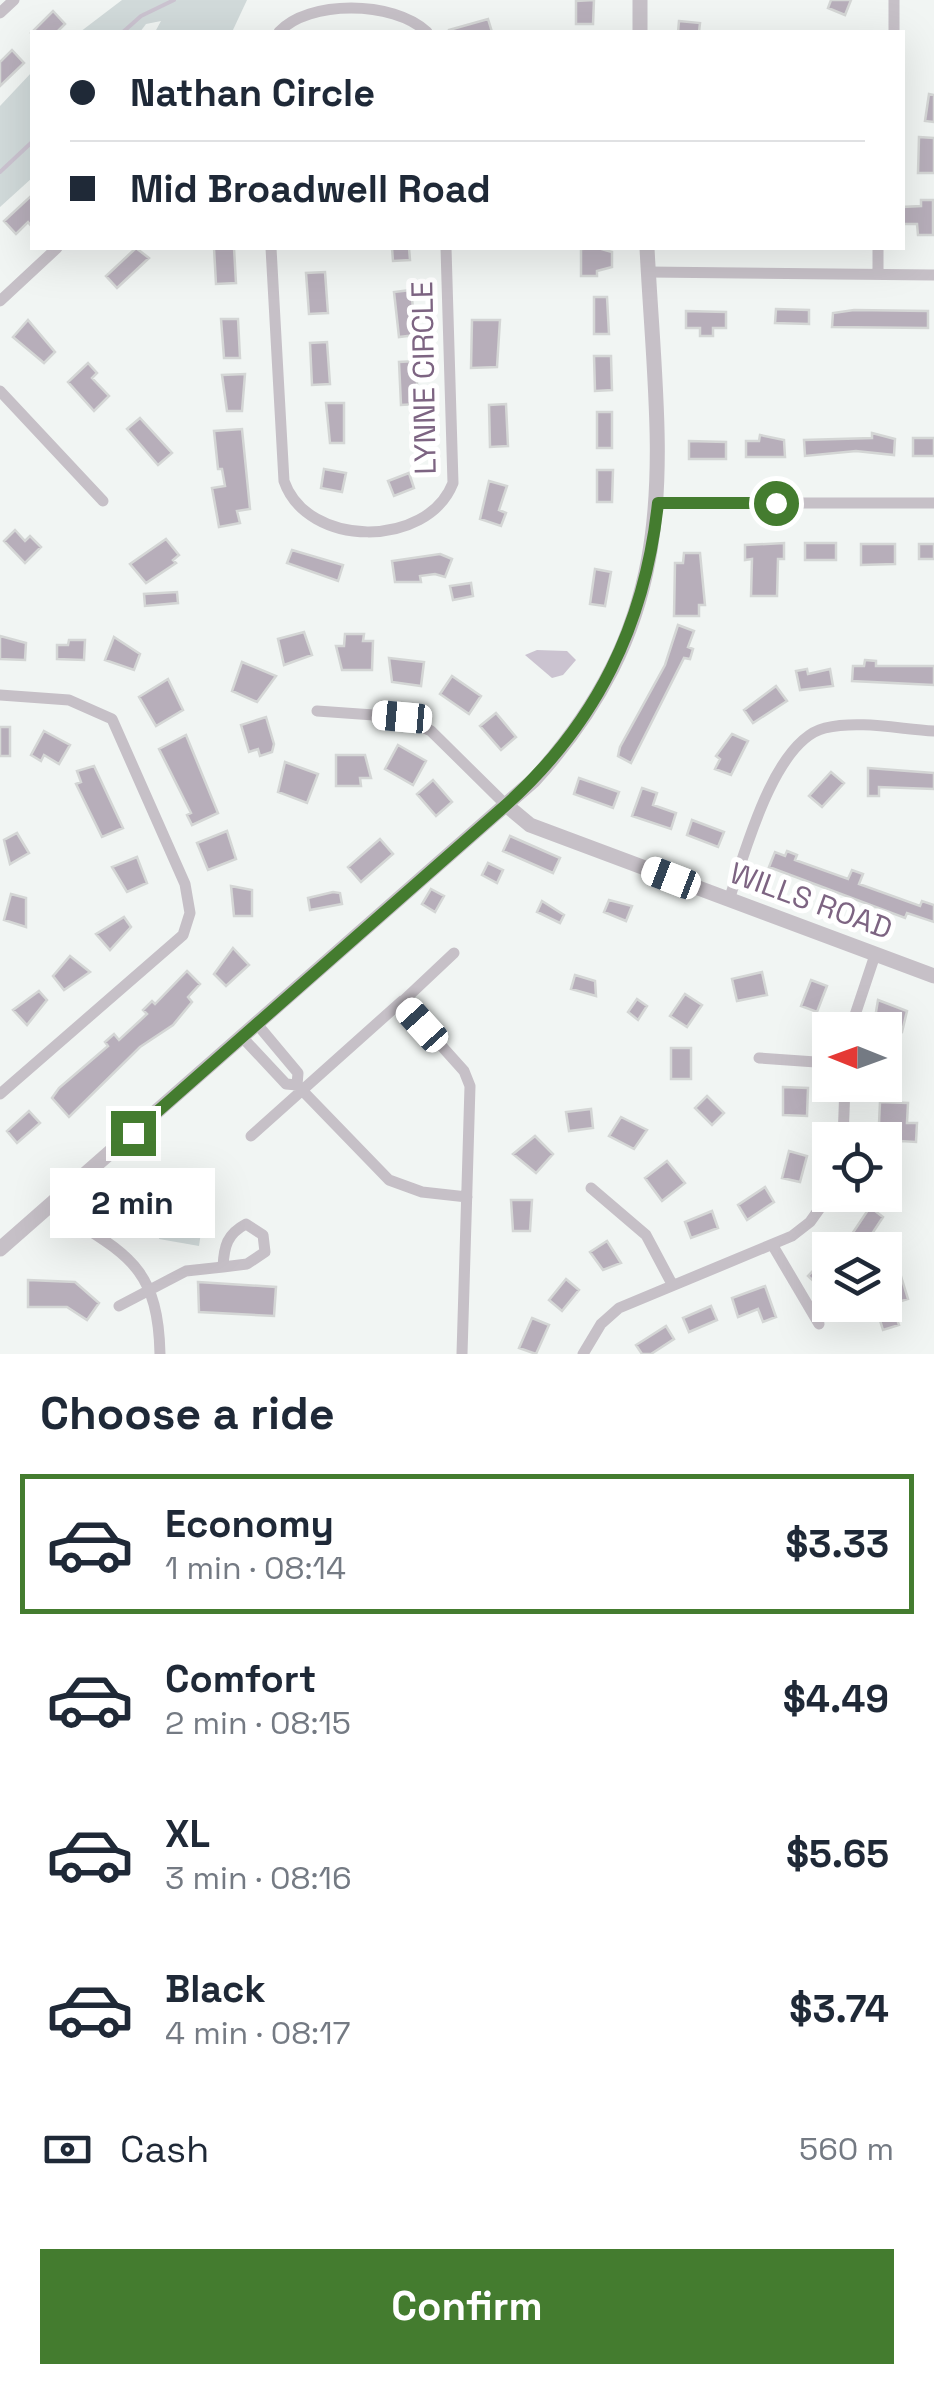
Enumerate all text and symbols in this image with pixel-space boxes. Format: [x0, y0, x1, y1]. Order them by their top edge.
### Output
text: Nathan Circle [130, 69, 375, 117]
text: Mid Broadwell Road [130, 165, 491, 213]
street label: LYNNE CIRCLE [402, 281, 445, 475]
route start [754, 481, 799, 526]
car [371, 699, 433, 735]
car [638, 853, 704, 903]
street label: WILLS ROAD [725, 853, 898, 948]
car [391, 993, 453, 1057]
north arrow [812, 1012, 902, 1102]
map controls [812, 1012, 902, 1322]
route end [111, 1111, 156, 1156]
button: locate [812, 1122, 902, 1212]
callout: 2 min [51, 1168, 216, 1238]
text: 2 min [91, 1183, 174, 1223]
button: layers [812, 1232, 902, 1322]
text: Choose a ride [40, 1385, 335, 1442]
icon: car [45, 1499, 135, 1589]
text: Economy [165, 1500, 334, 1548]
text: $3.33 [785, 1520, 889, 1568]
text: 1 min · 08:14 [165, 1548, 346, 1588]
icon: car [45, 1654, 135, 1744]
text: Comfort [165, 1655, 316, 1703]
text: $4.49 [783, 1675, 889, 1723]
text: 2 min · 08:15 [165, 1703, 351, 1743]
icon: car [45, 1809, 135, 1899]
text: XL [165, 1810, 210, 1858]
text: $5.65 [786, 1830, 889, 1878]
text: 3 min · 08:16 [165, 1858, 351, 1898]
icon: car [45, 1964, 135, 2054]
text: Black [165, 1965, 266, 2013]
text: $3.74 [789, 1985, 889, 2033]
text: 4 min · 08:17 [165, 2013, 351, 2053]
icon: cash [40, 2122, 95, 2177]
text: Cash [120, 2125, 209, 2173]
text: 560 m [799, 2129, 894, 2169]
button: Confirm [40, 2249, 894, 2364]

